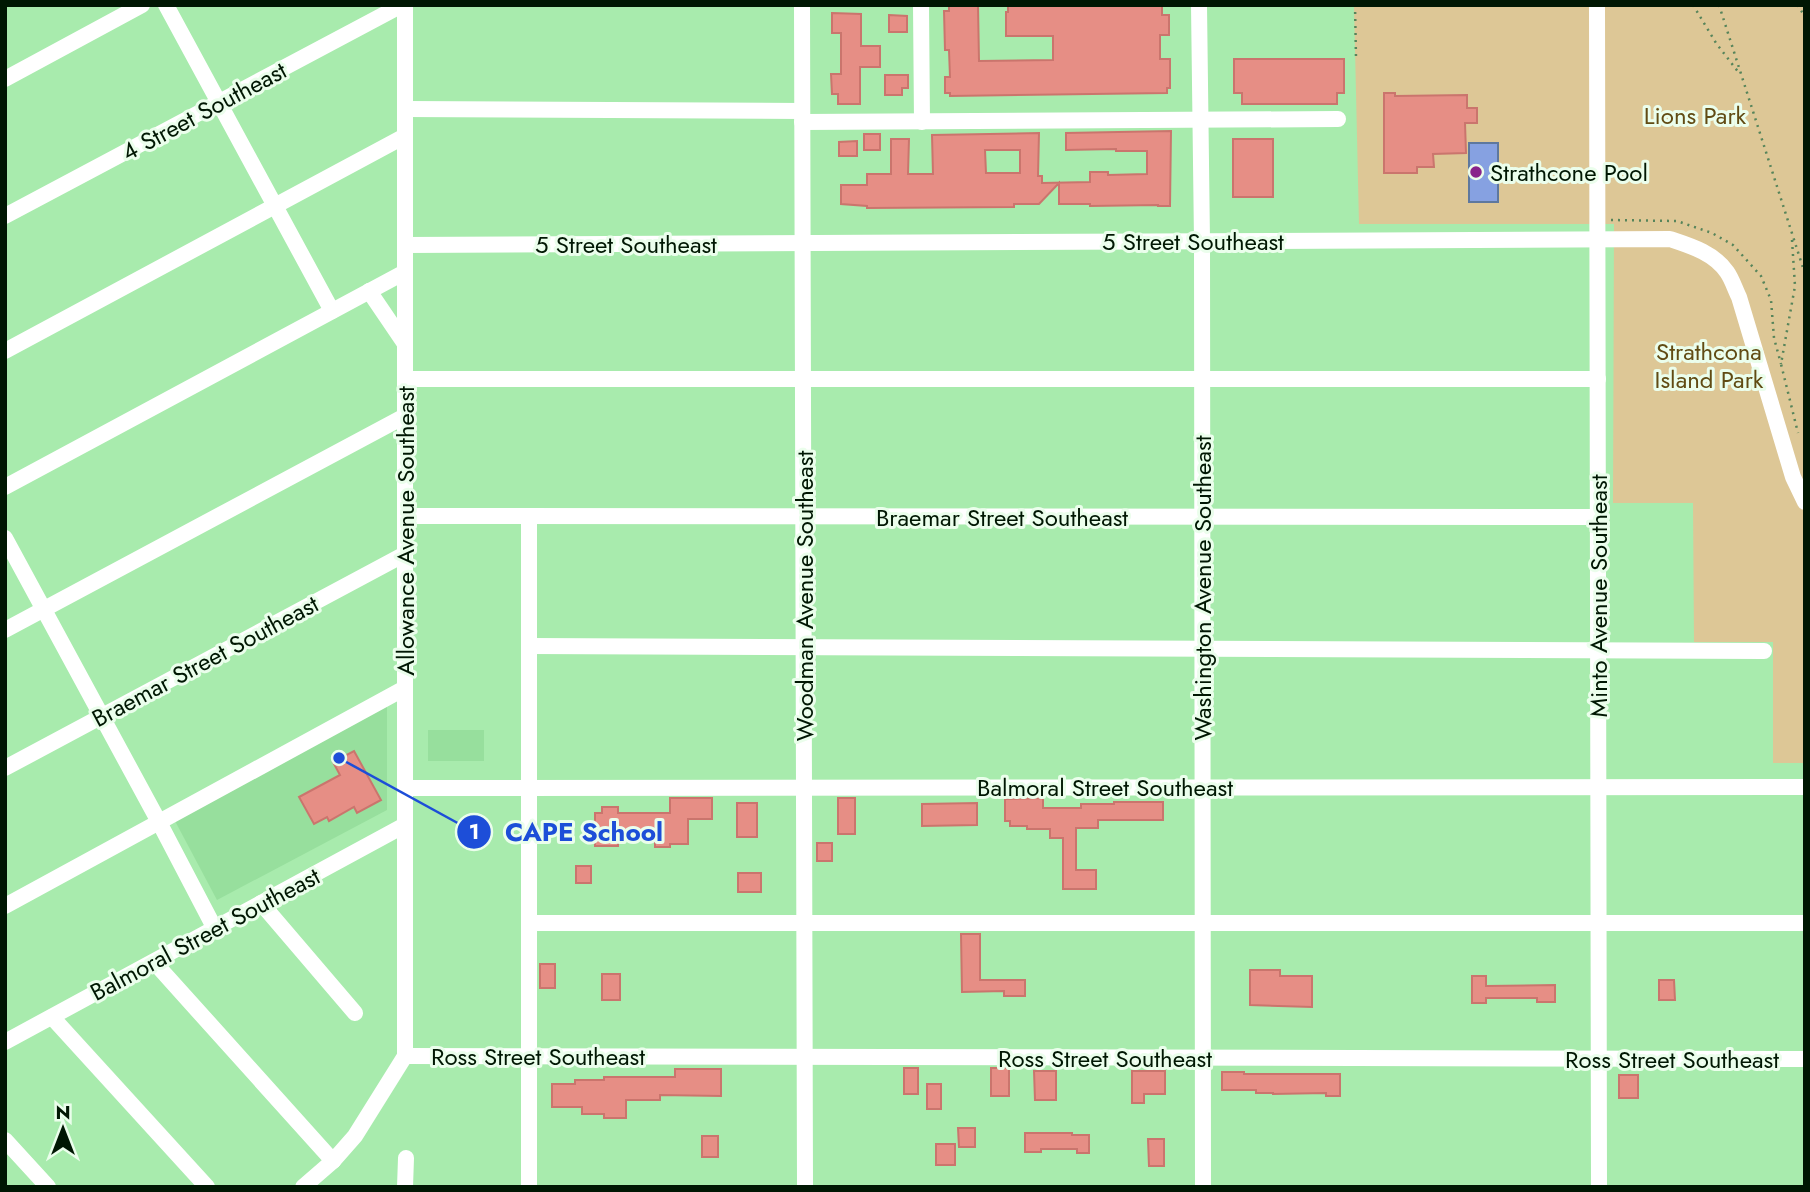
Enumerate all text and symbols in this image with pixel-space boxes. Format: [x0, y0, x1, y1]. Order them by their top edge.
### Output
street label: 4 Street Southeast [115, 53, 293, 169]
park label: Lions Park [1644, 98, 1747, 133]
place label: Strathcone Pool [1490, 155, 1648, 190]
marker: Strathcone Pool [1468, 164, 1484, 180]
street label: 5 Street Southeast [1102, 224, 1284, 259]
street label: 5 Street Southeast [535, 227, 717, 262]
park label: Strathcona Island Park [1655, 334, 1764, 397]
street label: Allowance Avenue Southeast [388, 386, 423, 676]
street label: Washington Avenue Southeast [1185, 435, 1220, 740]
street label: Woodman Avenue Southeast [787, 451, 822, 741]
street label: Minto Avenue Southeast [1581, 474, 1616, 717]
street label: Braemar Street Southeast [876, 500, 1128, 535]
street label: Braemar Street Southeast [85, 586, 325, 736]
street label: Balmoral Street Southeast [977, 770, 1233, 805]
callout: CAPE School [456, 809, 678, 856]
text: CAPE School [505, 813, 663, 851]
text: 1 [469, 817, 479, 847]
street label: Balmoral Street Southeast [84, 858, 326, 1009]
street label: Ross Street Southeast [431, 1039, 645, 1074]
street label: Ross Street Southeast [998, 1041, 1212, 1076]
street label: Ross Street Southeast [1565, 1042, 1779, 1077]
north arrow [28, 1094, 98, 1164]
text: N [55, 1099, 71, 1126]

